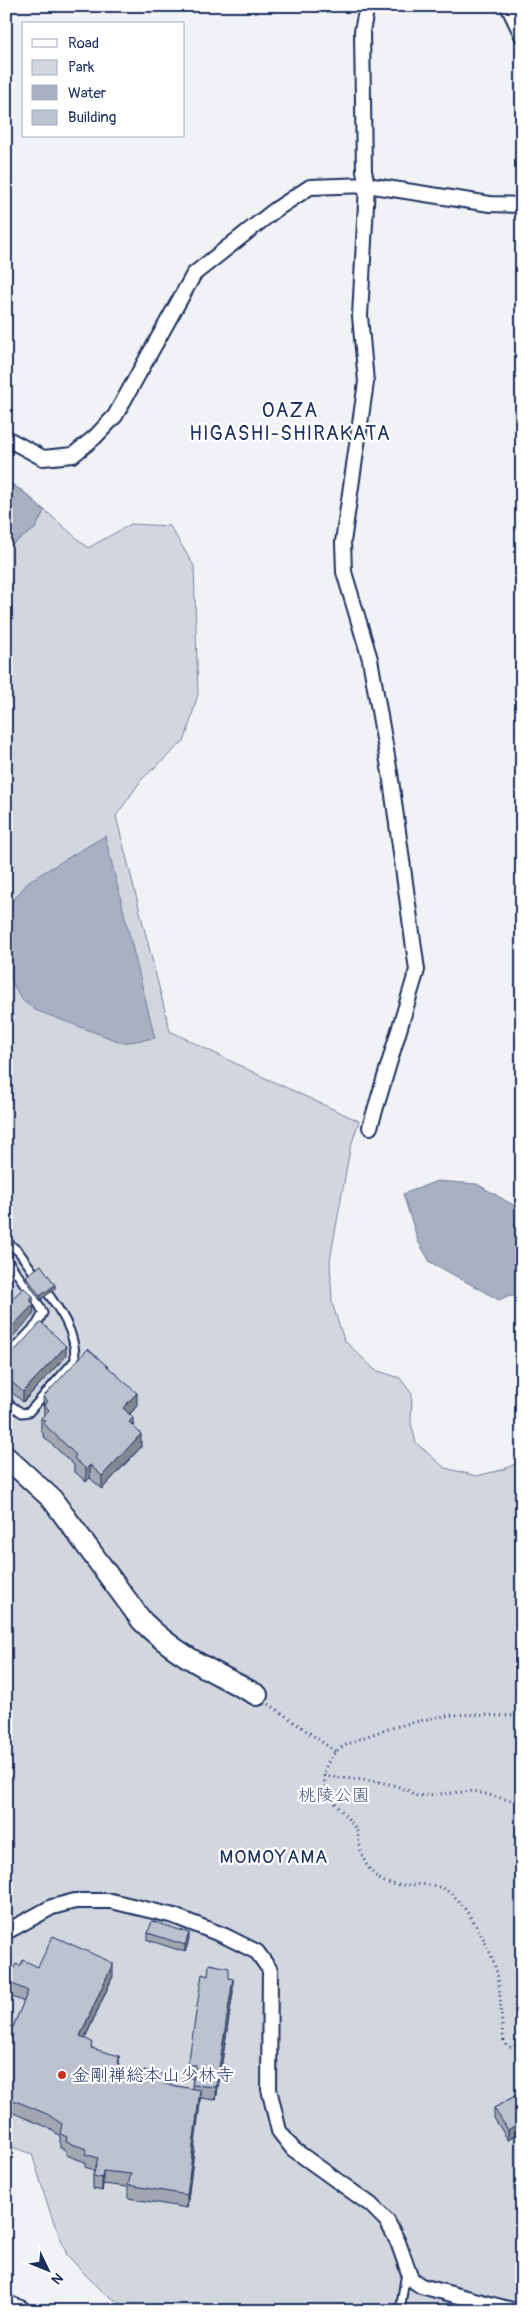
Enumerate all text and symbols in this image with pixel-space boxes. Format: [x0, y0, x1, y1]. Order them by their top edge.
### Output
legend [22, 22, 185, 138]
text: Road [68, 34, 99, 53]
text: Park [68, 58, 95, 77]
text: Water [68, 84, 107, 103]
text: Building [68, 108, 116, 127]
district label: OAZA HIGASHI-SHIRAKATA [189, 398, 391, 446]
park label: 桃陵公園 [298, 1784, 370, 1807]
district label: MOMOYAMA [220, 1845, 328, 1869]
place label: 金剛禅総本山少林寺 [72, 2064, 234, 2087]
marker: 金剛禅総本山少林寺 [56, 2069, 68, 2081]
north arrow [22, 2244, 72, 2294]
text: N [48, 2269, 67, 2288]

